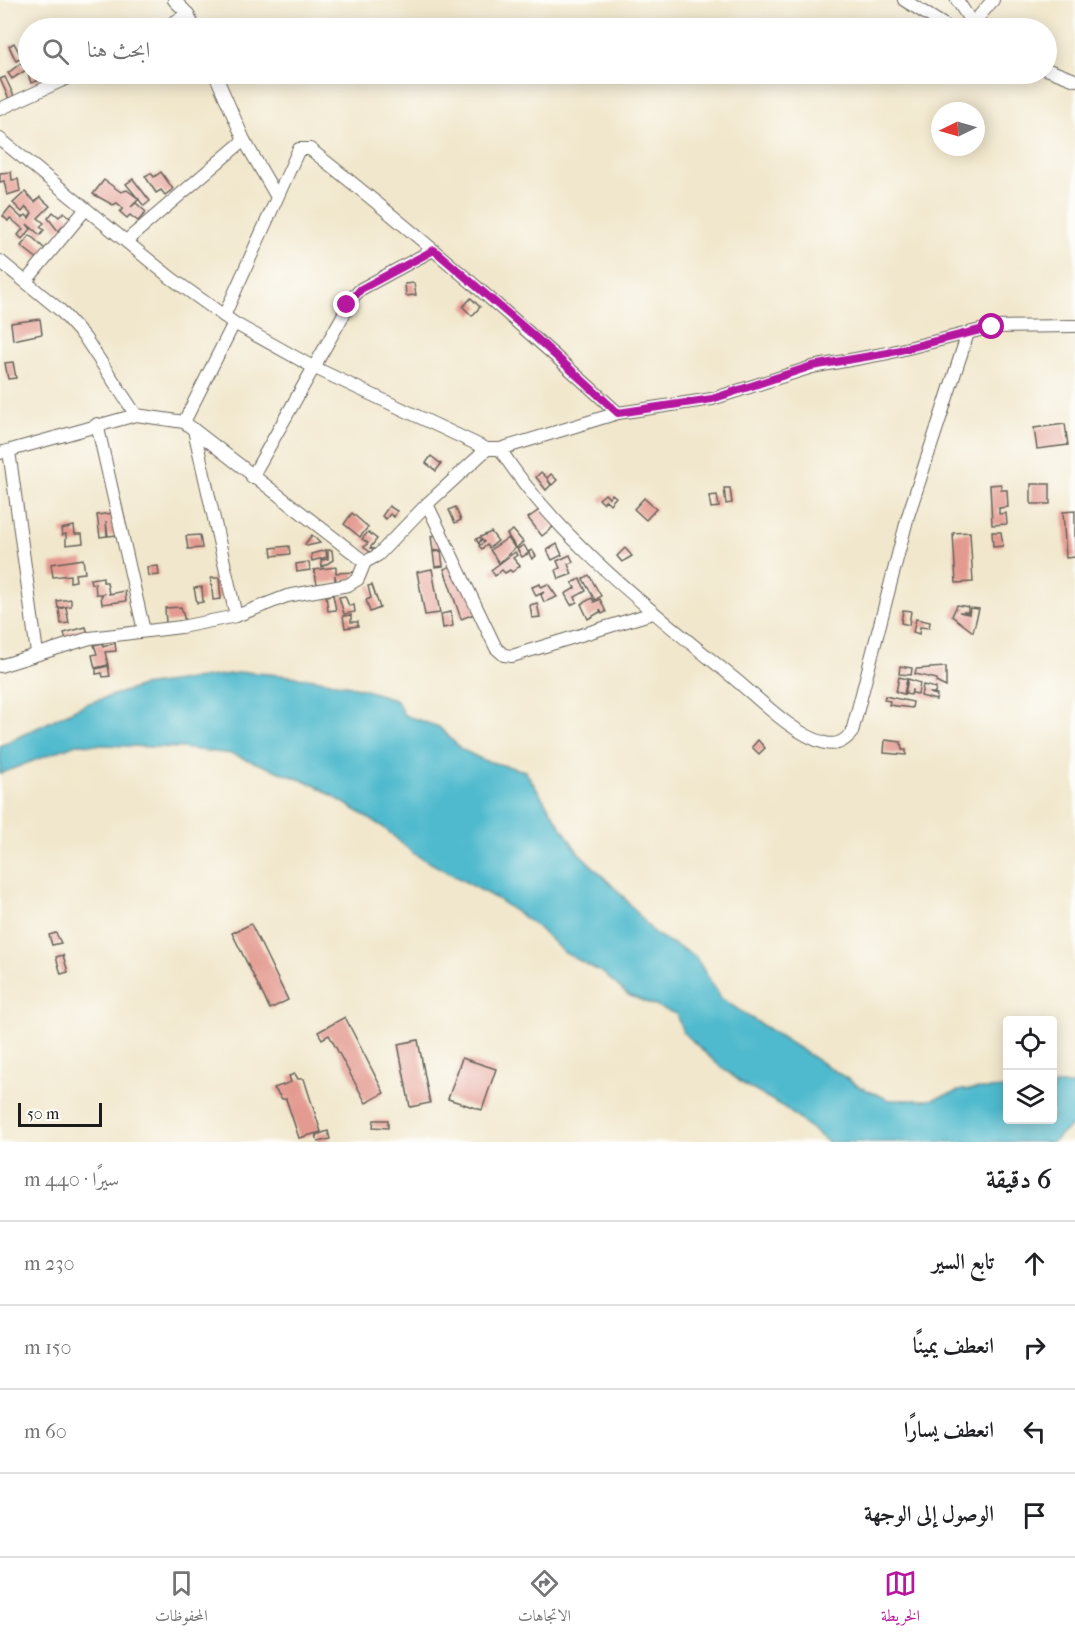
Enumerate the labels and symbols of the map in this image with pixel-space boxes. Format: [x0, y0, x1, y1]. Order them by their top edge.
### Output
north arrow [931, 102, 985, 156]
route end [333, 291, 359, 317]
route start [978, 313, 1004, 339]
scale bar [18, 1100, 102, 1128]

